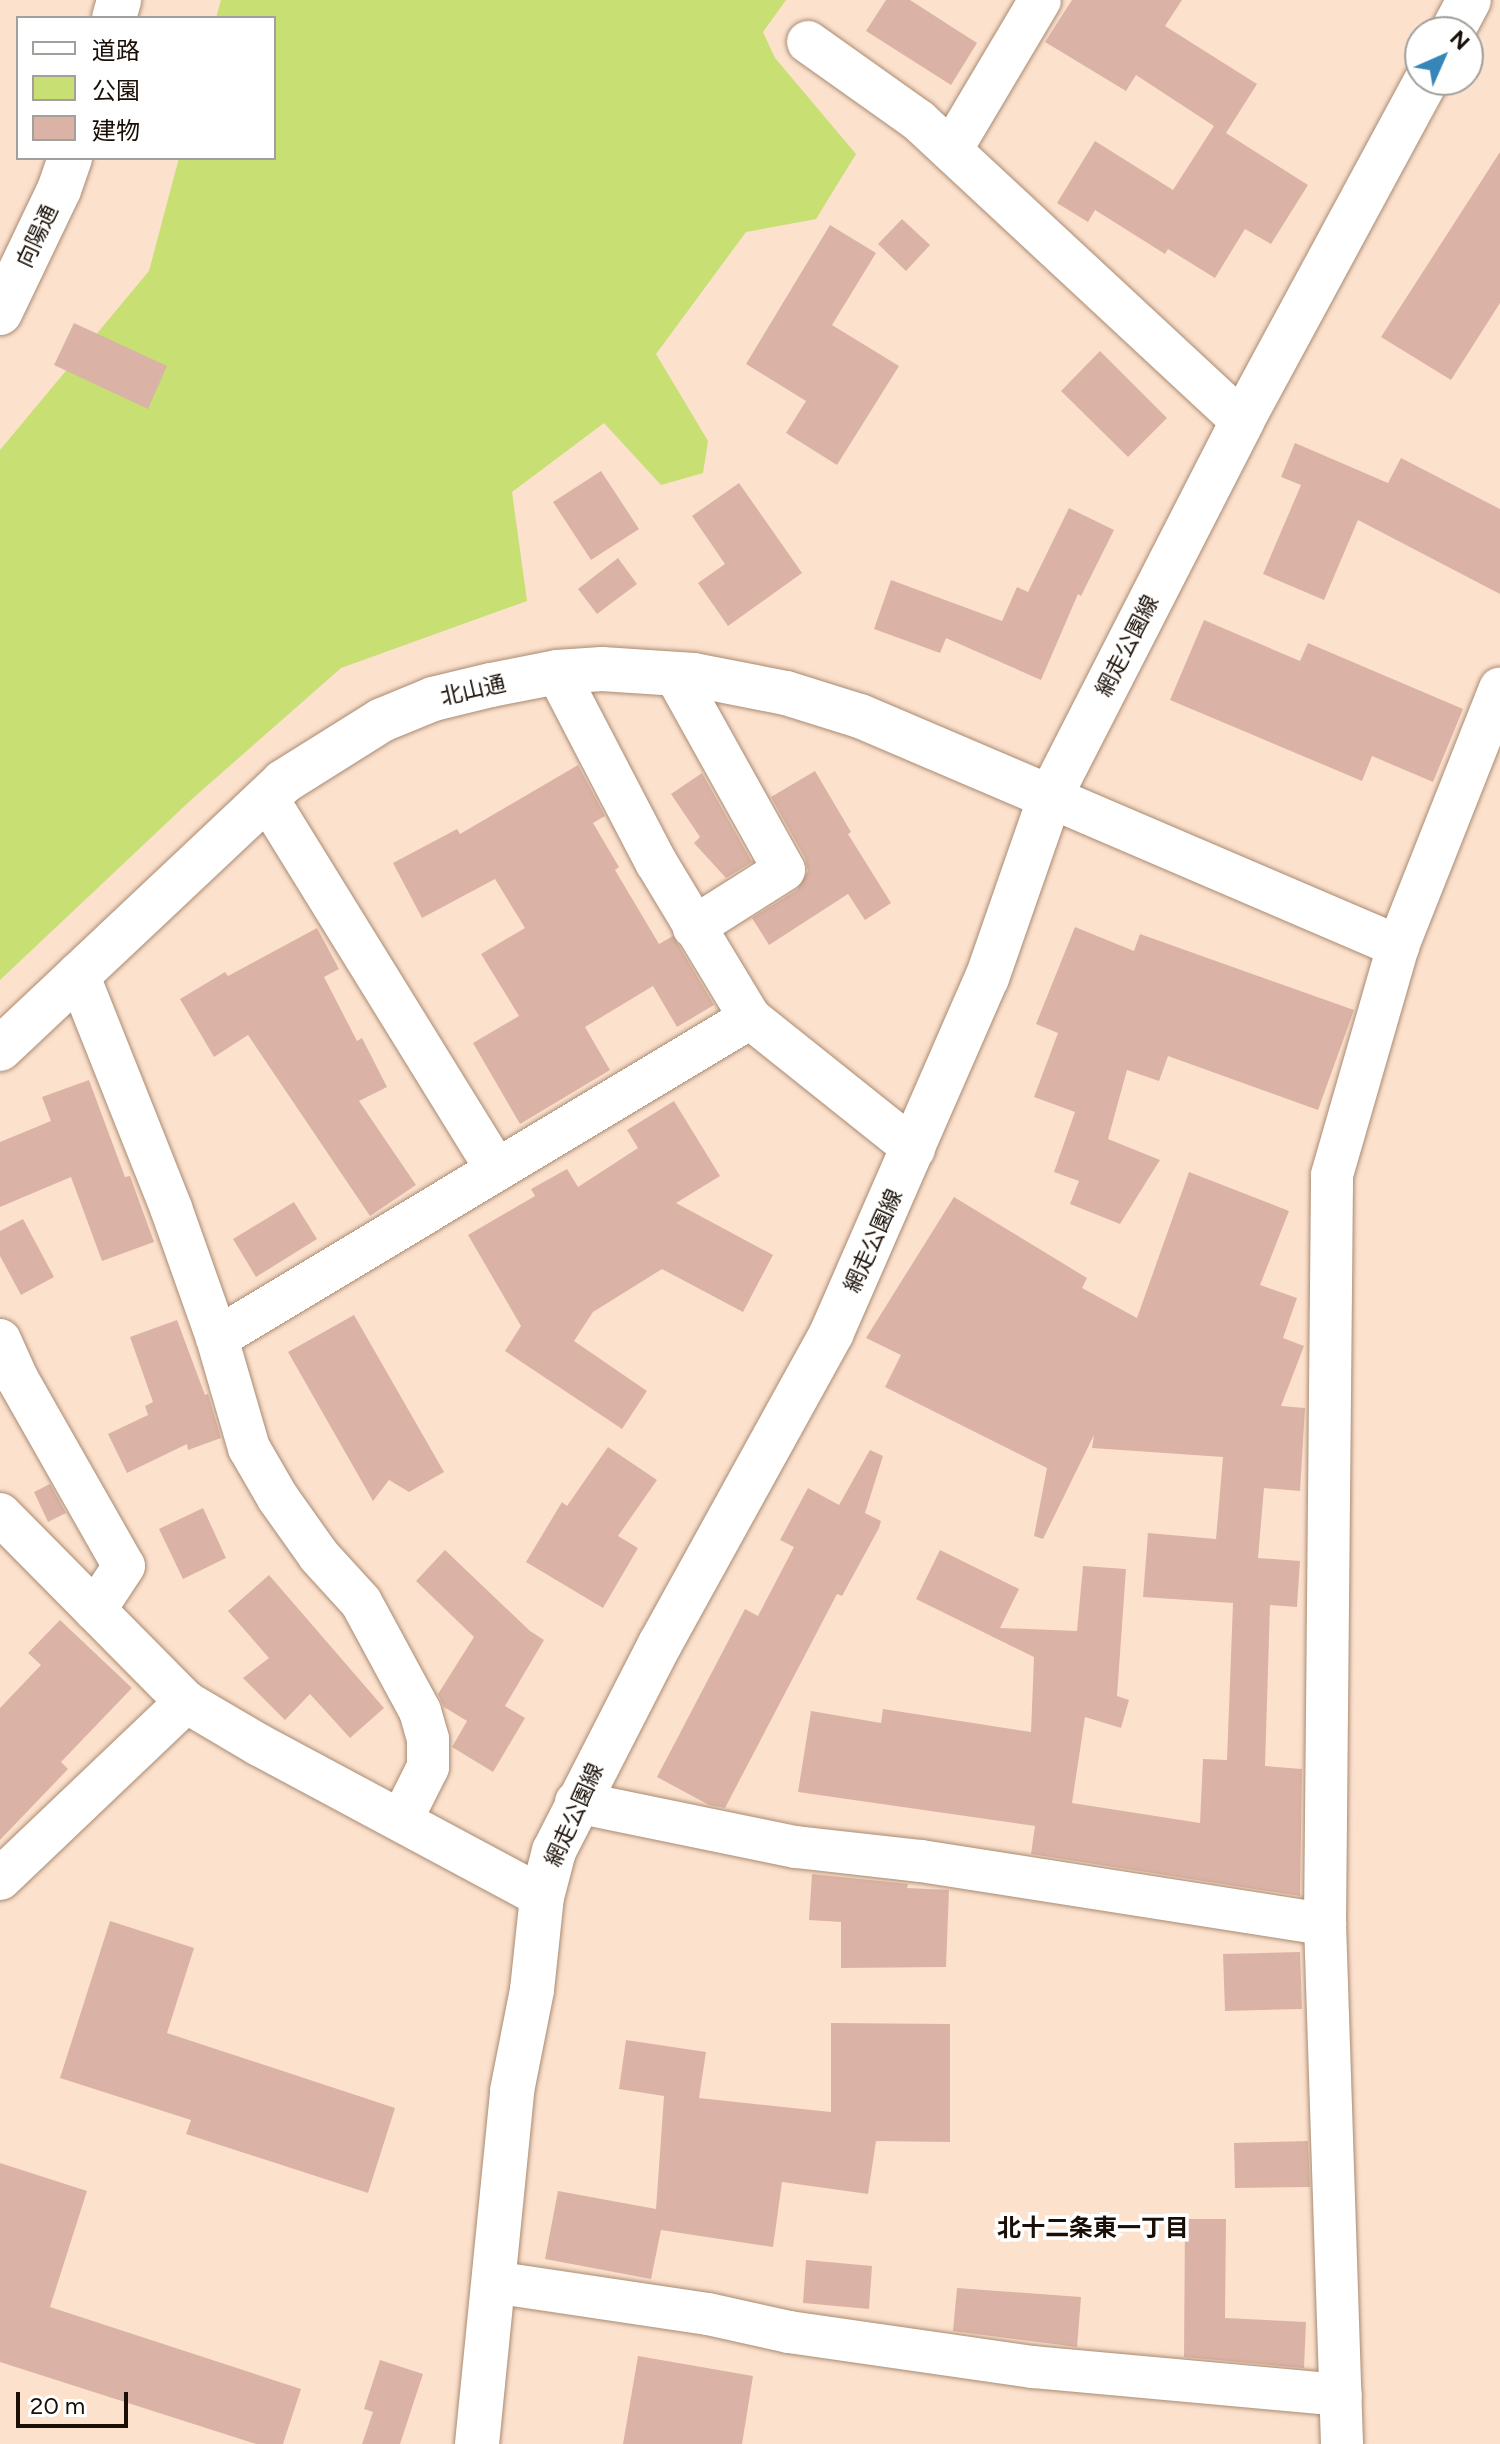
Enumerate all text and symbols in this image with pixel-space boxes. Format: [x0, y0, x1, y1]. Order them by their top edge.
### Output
legend [16, 16, 276, 160]
north arrow [1404, 16, 1484, 96]
text: N [1444, 25, 1475, 56]
text: 道路 [92, 36, 140, 65]
text: 公園 [92, 76, 140, 105]
text: 建物 [92, 116, 140, 145]
street label: 向陽通 [11, 201, 63, 271]
street label: 網走公園線 [1090, 591, 1164, 701]
street label: 北山通 [438, 670, 508, 710]
street label: 網走公園線 [839, 1185, 907, 1297]
street label: 網走公園線 [540, 1759, 608, 1871]
district label: 北十二条東一丁目 [997, 2214, 1189, 2242]
scale bar [20, 2376, 132, 2426]
text: 20 m [30, 2391, 85, 2420]

